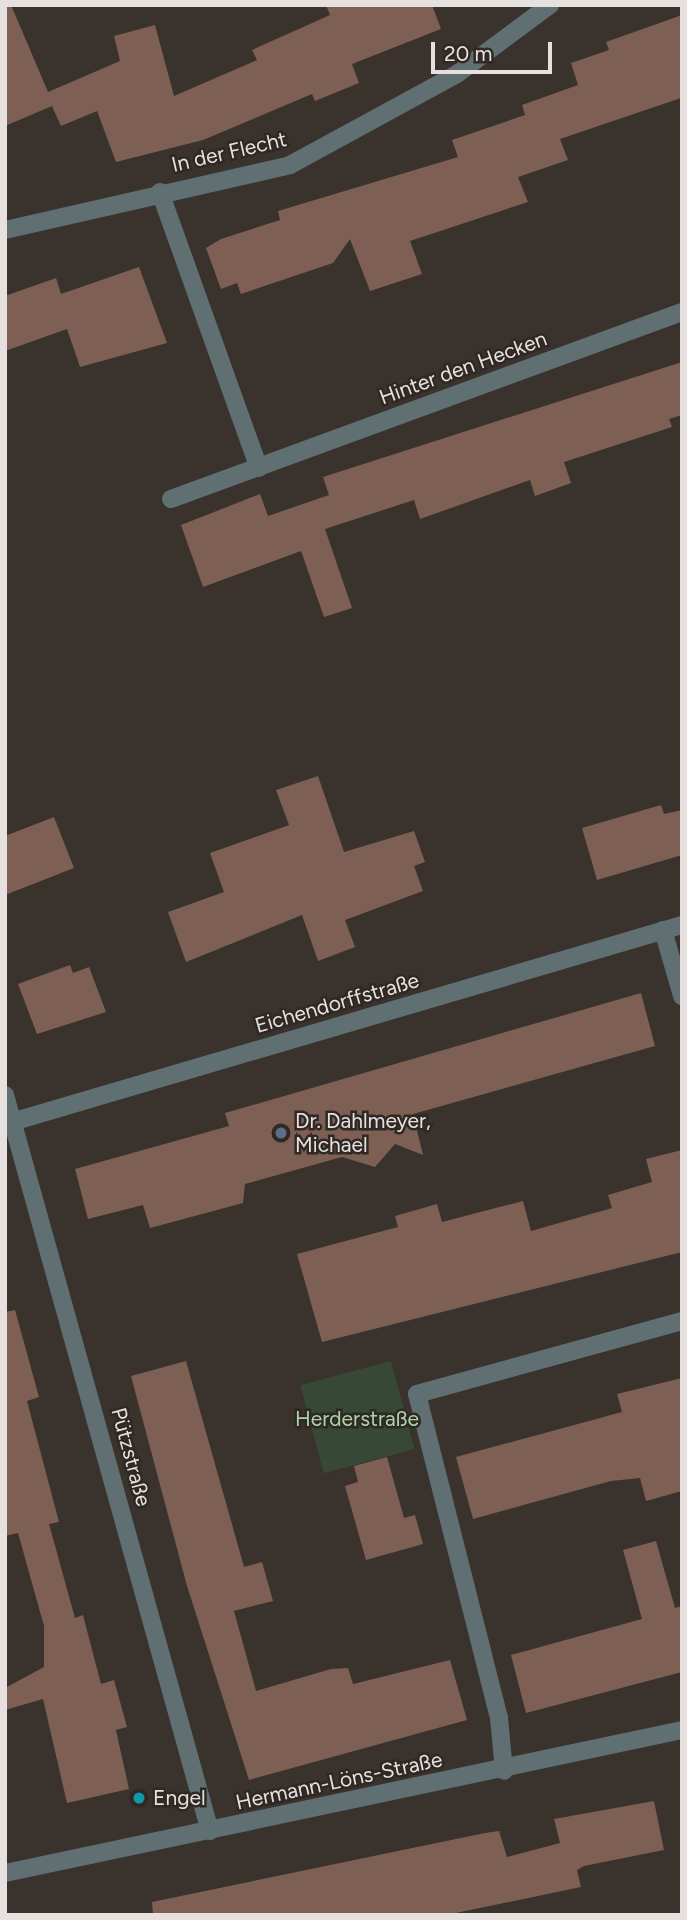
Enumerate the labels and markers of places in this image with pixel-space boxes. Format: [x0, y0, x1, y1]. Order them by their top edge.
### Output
place label: Dr. Dahlmeyer, Michael [295, 1108, 431, 1158]
marker: Dr. Dahlmeyer, Michael [273, 1125, 289, 1141]
place label: Engel [153, 1785, 206, 1811]
marker: Engel [131, 1790, 147, 1806]

